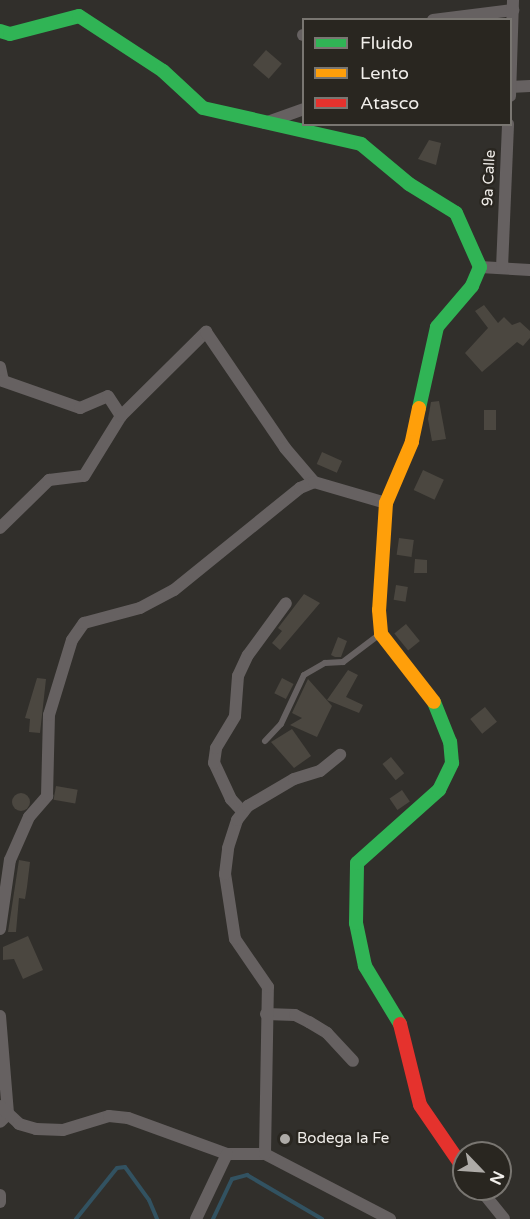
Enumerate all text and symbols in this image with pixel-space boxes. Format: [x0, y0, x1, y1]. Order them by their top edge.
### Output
legend [302, 18, 512, 126]
text: Fluido [360, 32, 413, 54]
text: Lento [360, 62, 409, 84]
text: Atasco [360, 92, 419, 114]
street label: 9a Calle [479, 149, 499, 207]
place label: Bodega la Fe [297, 1130, 389, 1148]
marker: Bodega la Fe [278, 1132, 292, 1146]
north arrow [452, 1141, 512, 1201]
text: N [485, 1168, 508, 1188]

